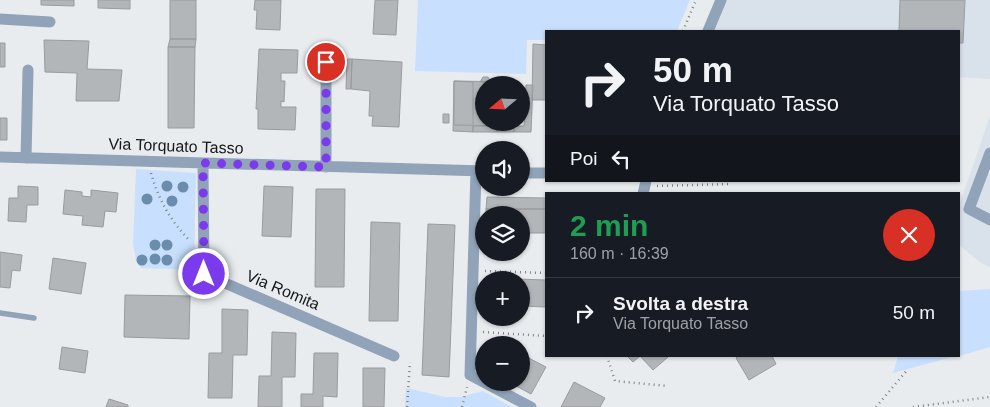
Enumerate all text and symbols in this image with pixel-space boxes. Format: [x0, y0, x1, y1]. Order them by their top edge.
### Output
pin [305, 41, 347, 83]
icon: arrive [312, 48, 340, 76]
icon: right [570, 50, 635, 115]
text: 50 m [653, 50, 733, 89]
north arrow [475, 76, 530, 131]
map controls [475, 76, 530, 391]
text: Via Torquato Tasso [653, 91, 839, 116]
street label: Via Torquato Tasso [108, 135, 244, 157]
button: sound [475, 141, 530, 196]
icon: left [607, 145, 635, 173]
text: Poi [570, 148, 597, 169]
button: layers [475, 206, 530, 261]
text: 2 min [570, 209, 648, 242]
button: close [883, 209, 935, 261]
text: 160 m · 16:39 [570, 245, 669, 262]
position arrow [177, 247, 229, 299]
street label: Via Romita [244, 267, 322, 313]
button: + [475, 271, 530, 326]
text: Svolta a destra [613, 293, 748, 314]
icon: right [570, 299, 598, 327]
text: 50 m [893, 302, 935, 323]
text: Via Torquato Tasso [613, 315, 748, 332]
button: − [475, 336, 530, 391]

